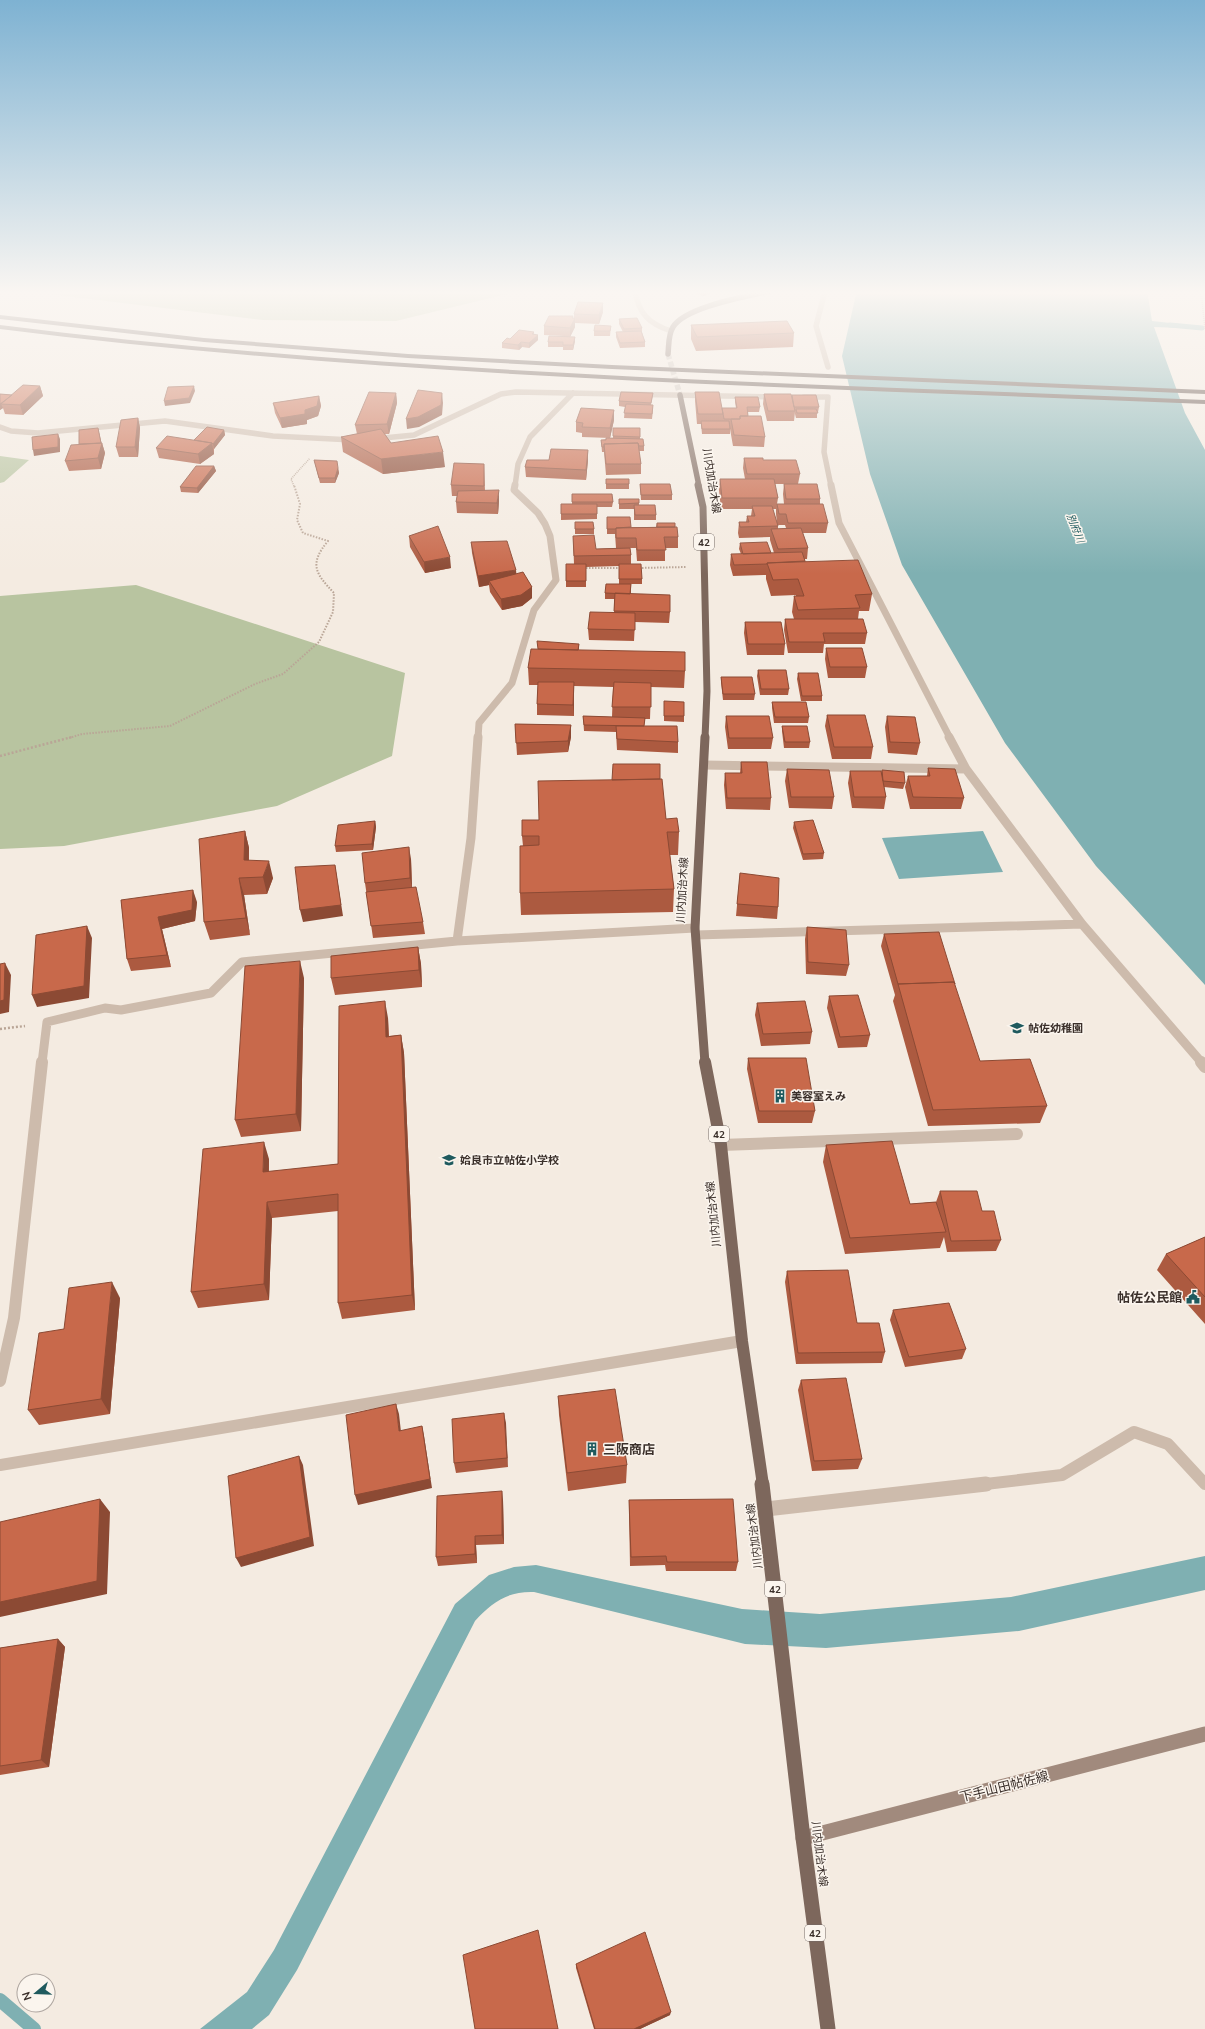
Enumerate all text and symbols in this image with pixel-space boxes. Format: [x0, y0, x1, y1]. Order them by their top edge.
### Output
street label: 川内加治木線 [699, 447, 724, 515]
water label: 別府川 [1063, 512, 1088, 546]
road number: 42 [694, 534, 714, 550]
street label: 川内加治木線 [673, 857, 692, 923]
school or university icon: 帖佐幼稚園 [1009, 1020, 1025, 1036]
place label: 帖佐幼稚園 [1028, 1021, 1083, 1036]
building icon: 美容室えみ [772, 1088, 788, 1104]
place label: 美容室えみ [791, 1089, 846, 1104]
road number: 42 [709, 1126, 729, 1142]
school or university icon: 姶良市立帖佐小学校 [441, 1152, 457, 1168]
place label: 姶良市立帖佐小学校 [460, 1153, 559, 1168]
street label: 川内加治木線 [703, 1180, 724, 1248]
place label: 帖佐公民館 [1117, 1289, 1182, 1307]
public building icon: 帖佐公民館 [1185, 1289, 1201, 1305]
building icon: 三阪商店 [584, 1441, 600, 1457]
place label: 三阪商店 [603, 1441, 655, 1459]
street label: 川内加治木線 [743, 1502, 766, 1570]
road number: 42 [765, 1581, 785, 1597]
street label: 下手山田帖佐線 [958, 1767, 1051, 1807]
street label: 川内加治木線 [808, 1820, 831, 1888]
road number: 42 [805, 1925, 825, 1941]
north arrow [16, 1973, 56, 2013]
text: N [19, 1990, 35, 2002]

